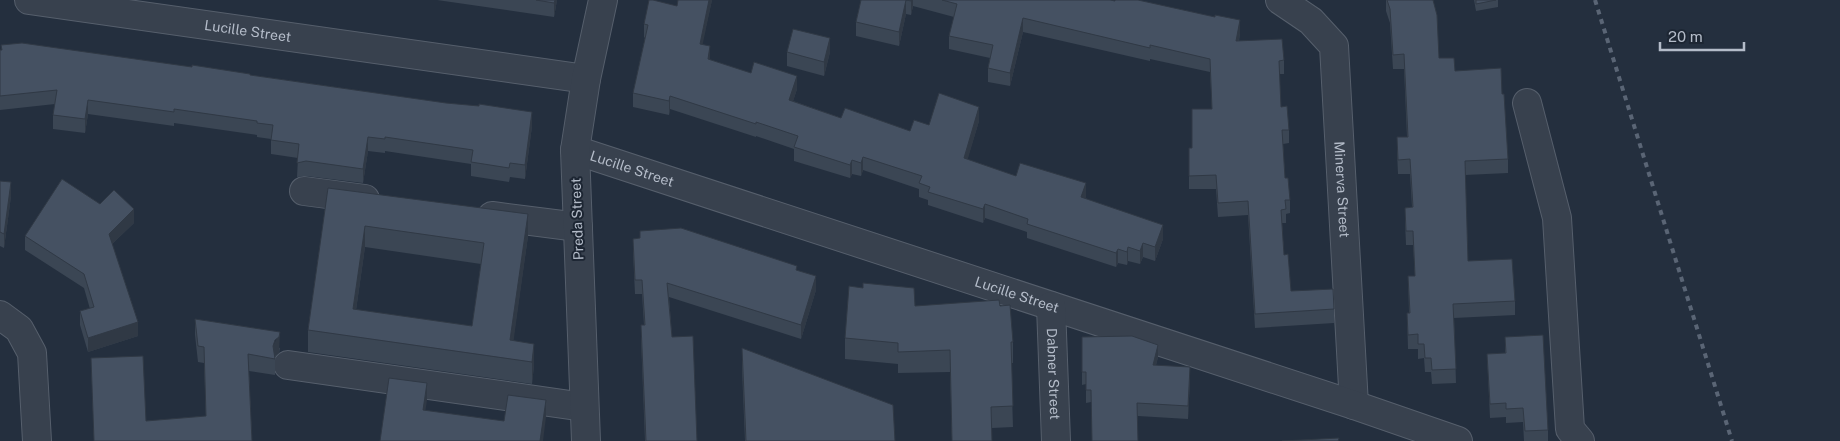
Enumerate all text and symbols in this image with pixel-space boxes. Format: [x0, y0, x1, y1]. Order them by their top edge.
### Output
street label: Lucille Street [203, 17, 292, 45]
scale bar [1660, 20, 1744, 52]
text: 20 m [1668, 28, 1703, 45]
street label: Minerva Street [1331, 141, 1353, 238]
street label: Lucille Street [588, 147, 676, 190]
street label: Preda Street [568, 177, 586, 261]
street label: Lucille Street [973, 273, 1061, 316]
street label: Dabner Street [1044, 328, 1063, 420]

